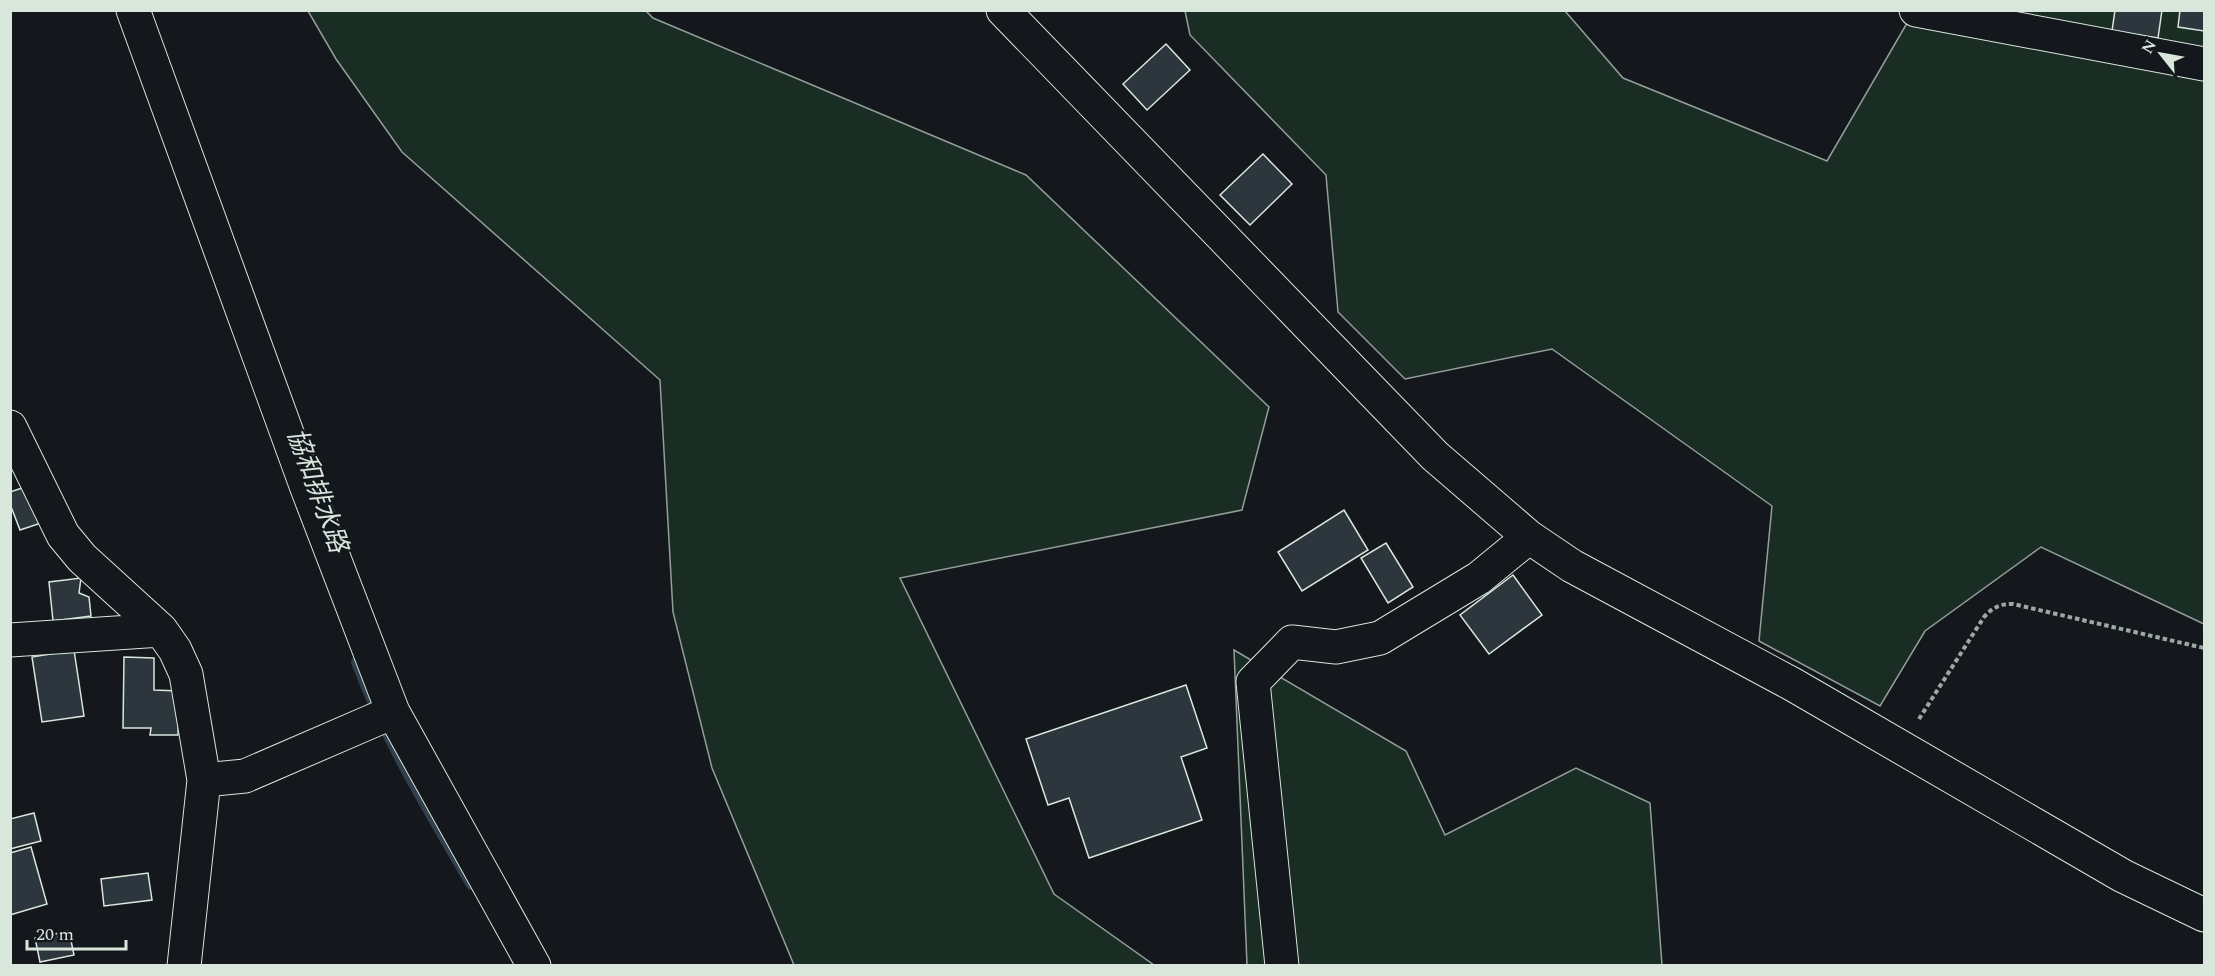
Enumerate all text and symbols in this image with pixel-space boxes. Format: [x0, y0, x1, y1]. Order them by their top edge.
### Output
north arrow [2131, 24, 2191, 84]
text: N [2135, 35, 2163, 59]
water label: 協和排水路 [276, 422, 359, 560]
scale bar [27, 913, 126, 951]
text: 20 m [36, 921, 74, 948]

